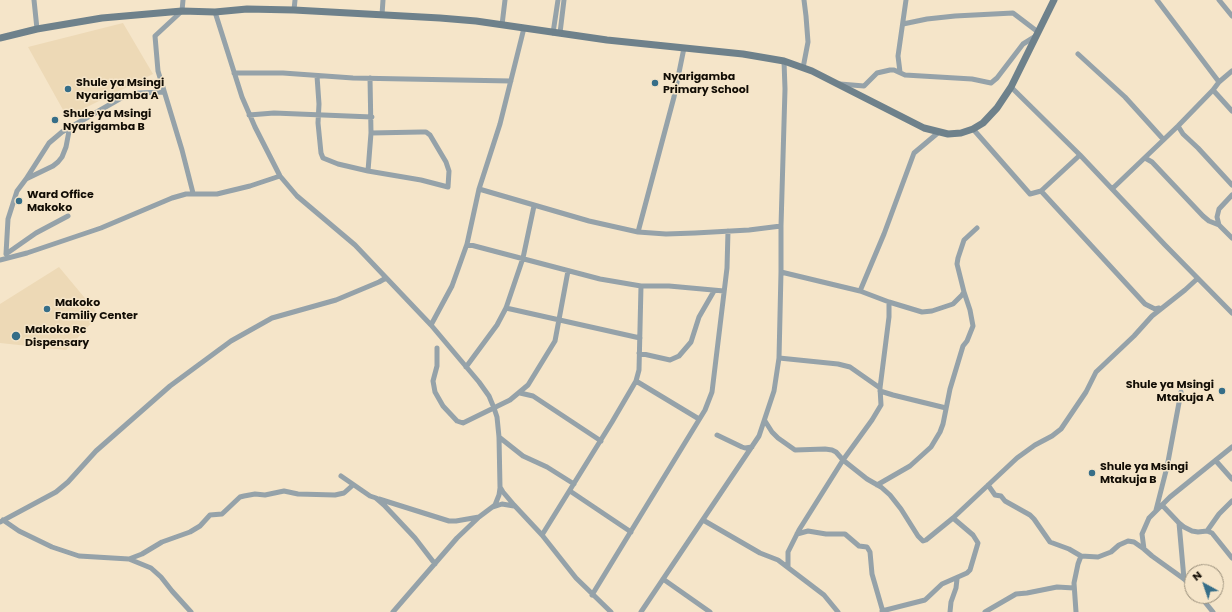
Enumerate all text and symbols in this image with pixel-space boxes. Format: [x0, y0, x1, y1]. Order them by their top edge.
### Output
place label: Nyarigamba Primary School [663, 70, 749, 96]
place label: Shule ya Msingi Nyarigamba A [76, 76, 164, 102]
marker: Nyarigamba Primary School [650, 78, 660, 88]
marker: Shule ya Msingi Nyarigamba A [63, 84, 73, 94]
place label: Shule ya Msingi Nyarigamba B [63, 107, 151, 133]
marker: Shule ya Msingi Nyarigamba B [50, 115, 60, 125]
place label: Ward Office Makoko [27, 188, 94, 214]
marker: Ward Office Makoko [14, 196, 24, 206]
place label: Makoko Familiy Center [55, 296, 138, 322]
marker: Makoko Familiy Center [42, 304, 52, 314]
place label: Makoko Rc Dispensary [25, 323, 89, 349]
marker: Makoko Rc Dispensary [10, 330, 22, 342]
place label: Shule ya Msingi Mtakuja A [1126, 378, 1214, 404]
marker: Shule ya Msingi Mtakuja A [1217, 386, 1227, 396]
place label: Shule ya Msingi Mtakuja B [1100, 460, 1188, 486]
marker: Shule ya Msingi Mtakuja B [1087, 468, 1097, 478]
north arrow [1184, 564, 1224, 604]
text: N [1189, 567, 1205, 584]

